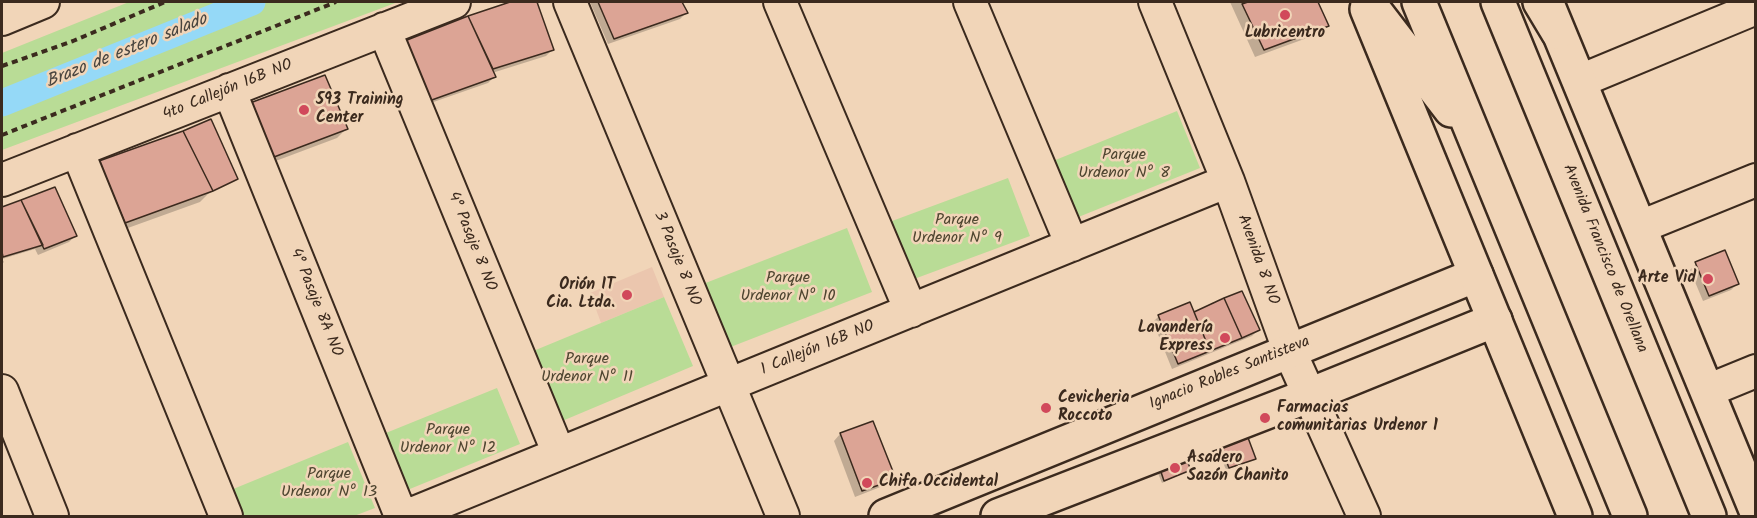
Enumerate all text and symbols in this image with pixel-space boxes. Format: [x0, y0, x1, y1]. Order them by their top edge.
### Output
marker: Lubricentro [1278, 8, 1292, 22]
water label: Brazo de estero salado [43, 10, 211, 94]
place label: Lubricentro [1245, 24, 1325, 44]
street label: 4to Callejón 16B NO [160, 56, 296, 126]
place label: 593 Training Center [316, 91, 404, 129]
marker: 593 Training Center [297, 103, 311, 117]
park label: Parque Urdenor Nº 8 [1078, 146, 1170, 184]
street label: Avenida Francisco de Orellana [1557, 162, 1651, 356]
street label: 4° Pasaje 8 NO [442, 189, 500, 295]
street label: 3 Pasaje 8 NO [648, 209, 704, 309]
park label: Parque Urdenor Nº 9 [912, 211, 1002, 249]
street label: Avenida 8 NO [1232, 212, 1282, 308]
street label: 4° Pasaje 8A NO [285, 246, 345, 360]
park label: Parque Urdenor Nº 10 [740, 269, 836, 307]
place label: Arte Vid [1638, 269, 1696, 289]
marker: Arte Vid [1701, 272, 1715, 286]
place label: Orión IT Cia. Ltda. [546, 276, 615, 314]
marker: Orión IT Cia. Ltda. [620, 288, 634, 302]
street label: 1 Callejón 16B NO [758, 317, 878, 381]
place label: Lavandería Express [1138, 319, 1213, 357]
marker: Lavandería Express [1218, 331, 1232, 345]
street label: Ignacio Robles Santisteva [1147, 333, 1313, 415]
park label: Parque Urdenor Nº 11 [541, 350, 633, 388]
place label: Cevicheria Roccoto [1058, 389, 1129, 427]
place label: Farmacias comunitarias Urdenor 1 [1277, 399, 1438, 437]
marker: Cevicheria Roccoto [1039, 401, 1053, 415]
marker: Farmacias comunitarias Urdenor 1 [1258, 411, 1272, 425]
park label: Parque Urdenor Nº 12 [400, 421, 496, 459]
place label: Asadero Sazón Chanito [1187, 449, 1289, 487]
marker: Asadero Sazón Chanito [1168, 461, 1182, 475]
park label: Parque Urdenor Nº 13 [281, 465, 377, 503]
place label: Chifa Occidental [879, 473, 998, 493]
marker: Chifa Occidental [860, 476, 874, 490]

